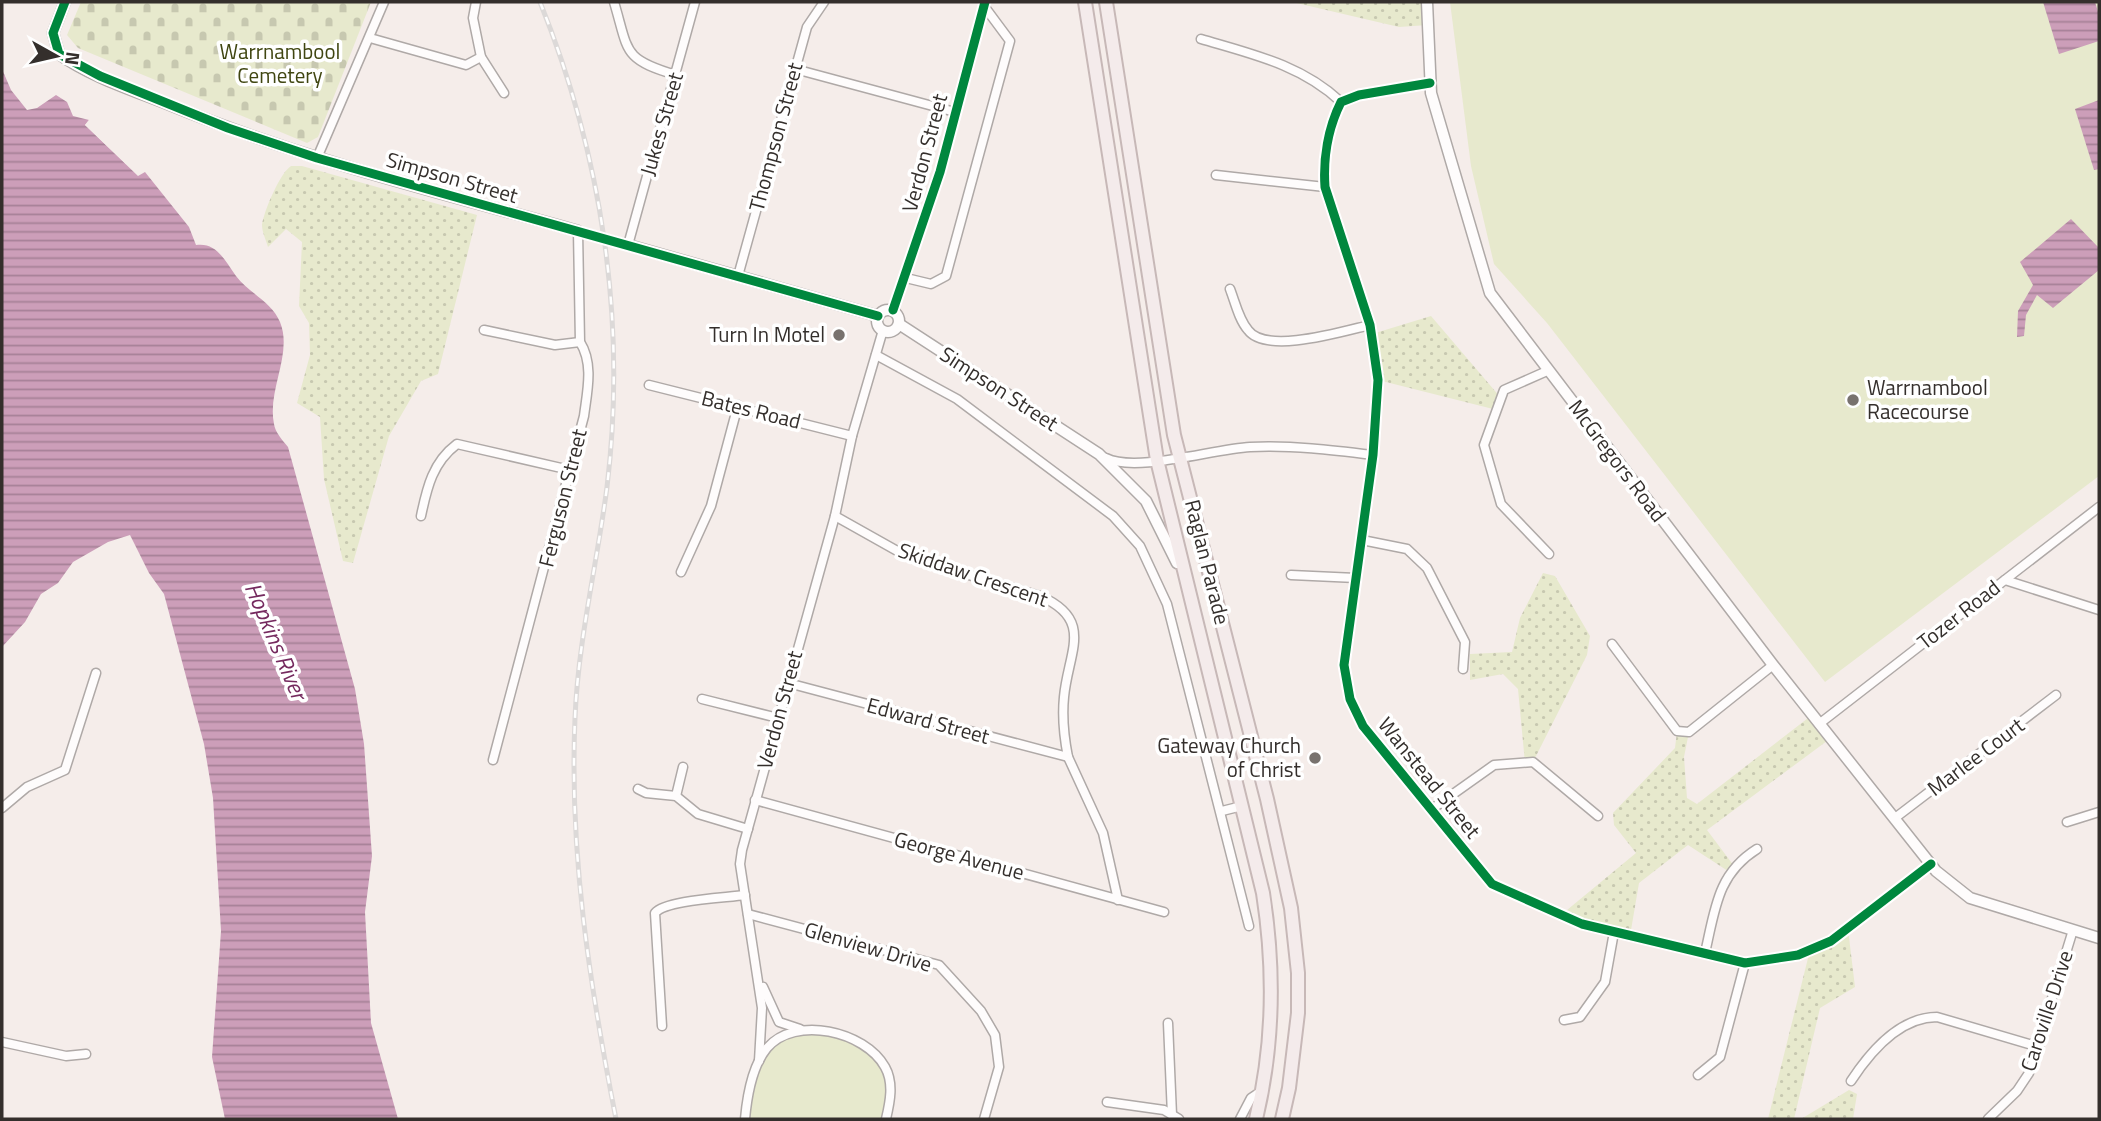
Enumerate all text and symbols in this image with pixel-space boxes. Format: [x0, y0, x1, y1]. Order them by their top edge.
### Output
north arrow [21, 21, 91, 91]
park label: Warrnambool Cemetery [220, 35, 340, 91]
text: N [58, 50, 89, 67]
street label: Thompson Street [740, 58, 810, 215]
street label: Jukes Street [631, 68, 691, 179]
street label: Verdon Street [893, 89, 955, 216]
street label: Simpson Street [383, 143, 522, 211]
place label: Turn In Motel [709, 318, 825, 350]
marker: Turn In Motel [831, 327, 847, 343]
street label: Simpson Street [934, 338, 1066, 439]
place label: Warrnambool Racecourse [1867, 371, 1988, 427]
street label: Bates Road [698, 381, 804, 437]
street label: McGregors Road [1561, 392, 1675, 528]
marker: Warrnambool Racecourse [1845, 392, 1861, 408]
street label: Ferguson Street [529, 425, 595, 570]
street label: Raglan Parade [1177, 496, 1239, 628]
street label: Skiddaw Crescent [894, 533, 1053, 615]
street label: Tozer Road [1910, 572, 2007, 657]
water label: Hopkins River [236, 577, 318, 707]
street label: Verdon Street [748, 646, 810, 773]
street label: Edward Street [863, 688, 994, 752]
street label: Marlee Court [1920, 709, 2031, 803]
street label: Wanstead Street [1371, 710, 1489, 846]
place label: Gateway Church of Christ [1157, 729, 1302, 785]
marker: Gateway Church of Christ [1307, 750, 1323, 766]
street label: George Avenue [891, 822, 1028, 888]
street label: Glenview Drive [801, 913, 936, 980]
street label: Caroville Drive [2011, 946, 2081, 1075]

